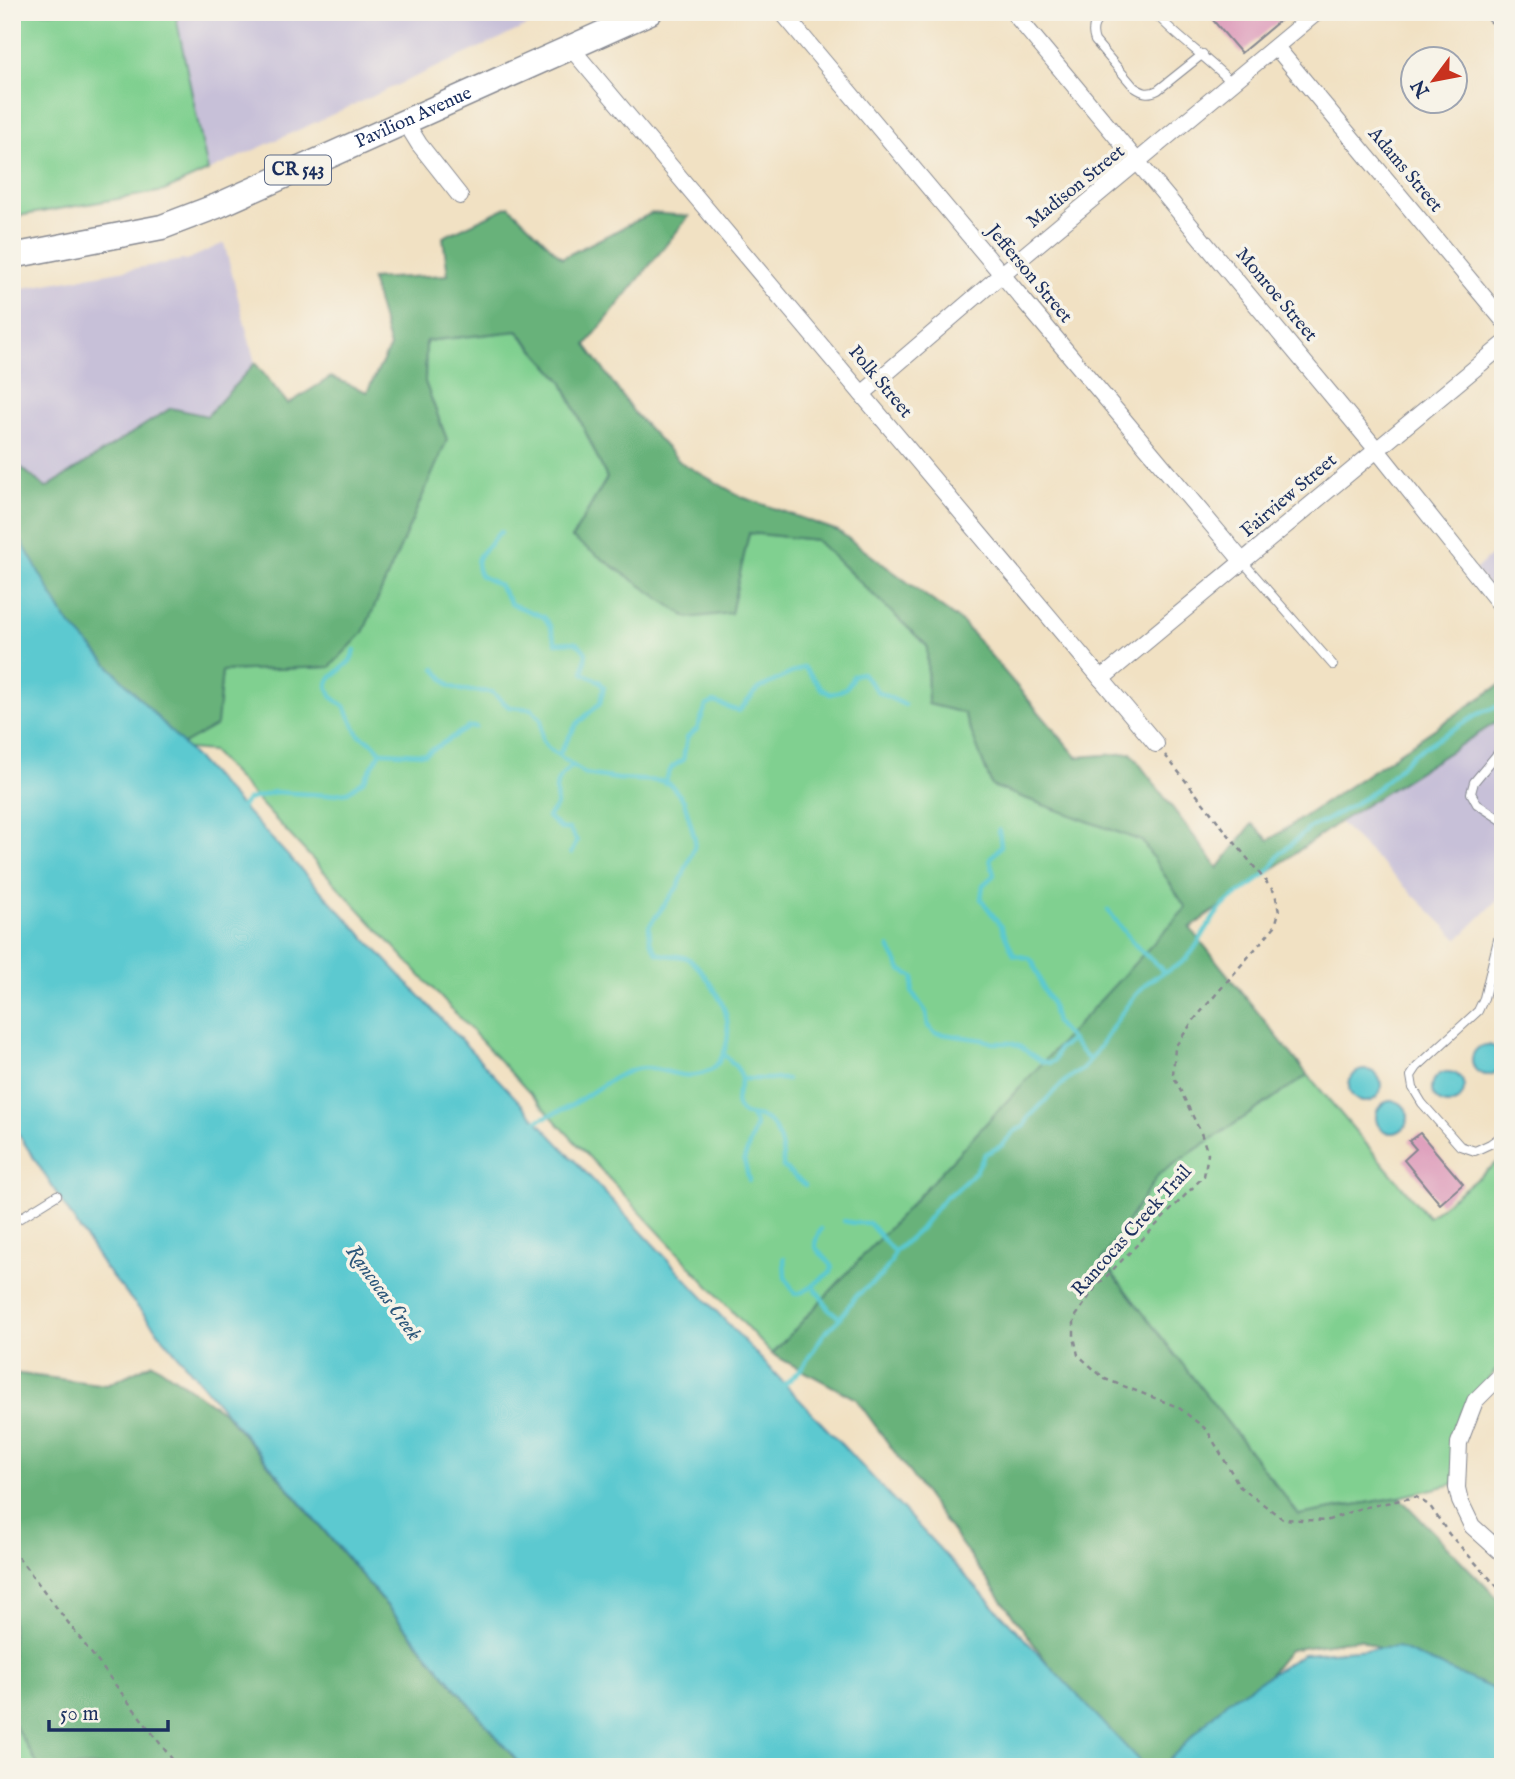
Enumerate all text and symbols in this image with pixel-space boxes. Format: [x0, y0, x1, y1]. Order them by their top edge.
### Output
north arrow [1400, 46, 1470, 116]
text: N [1406, 74, 1436, 102]
street label: Pavilion Avenue [351, 81, 476, 154]
street label: Adams Street [1362, 122, 1448, 218]
street label: Madison Street [1022, 140, 1130, 234]
road number: CR 543 [265, 155, 331, 184]
street label: Jefferson Street [980, 218, 1077, 329]
street label: Monroe Street [1230, 243, 1323, 347]
street label: Polk Street [843, 341, 918, 424]
street label: Fairview Street [1236, 449, 1342, 543]
street label: Rancocas Creek Trail [1067, 1160, 1198, 1302]
water label: Rancocas Creek [339, 1240, 427, 1347]
scale bar [49, 1688, 168, 1732]
text: 50 m [60, 1701, 99, 1728]

